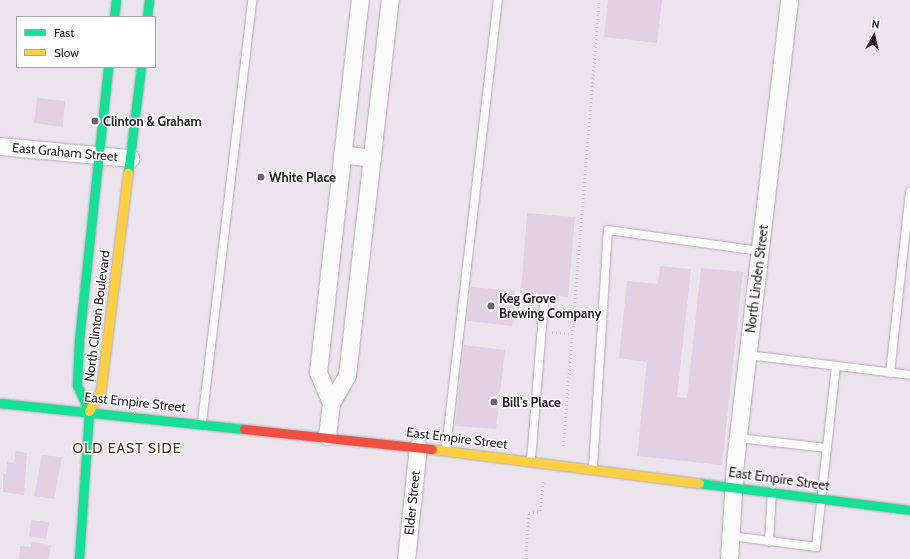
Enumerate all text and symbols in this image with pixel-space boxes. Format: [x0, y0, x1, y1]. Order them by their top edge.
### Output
legend [16, 16, 156, 68]
north arrow [854, 16, 894, 56]
text: N [871, 17, 880, 32]
text: Fast [54, 25, 74, 40]
text: Slow [54, 45, 79, 60]
place label: Clinton & Graham [103, 113, 202, 129]
marker: Clinton & Graham [90, 116, 100, 126]
street label: East Graham Street [11, 140, 119, 164]
place label: White Place [269, 169, 336, 185]
marker: White Place [256, 172, 266, 182]
street label: North Linden Street [743, 224, 771, 334]
street label: North Clinton Boulevard [81, 249, 113, 383]
place label: Keg Grove Brewing Company [499, 291, 601, 322]
marker: Keg Grove Brewing Company [486, 301, 496, 311]
street label: East Empire Street [84, 389, 186, 415]
place label: Bill's Place [502, 394, 561, 410]
marker: Bill's Place [489, 397, 499, 407]
street label: East Empire Street [406, 424, 508, 452]
district label: OLD EAST SIDE [73, 440, 181, 456]
street label: East Empire Street [728, 464, 830, 494]
street label: Elder Street [401, 470, 423, 536]

